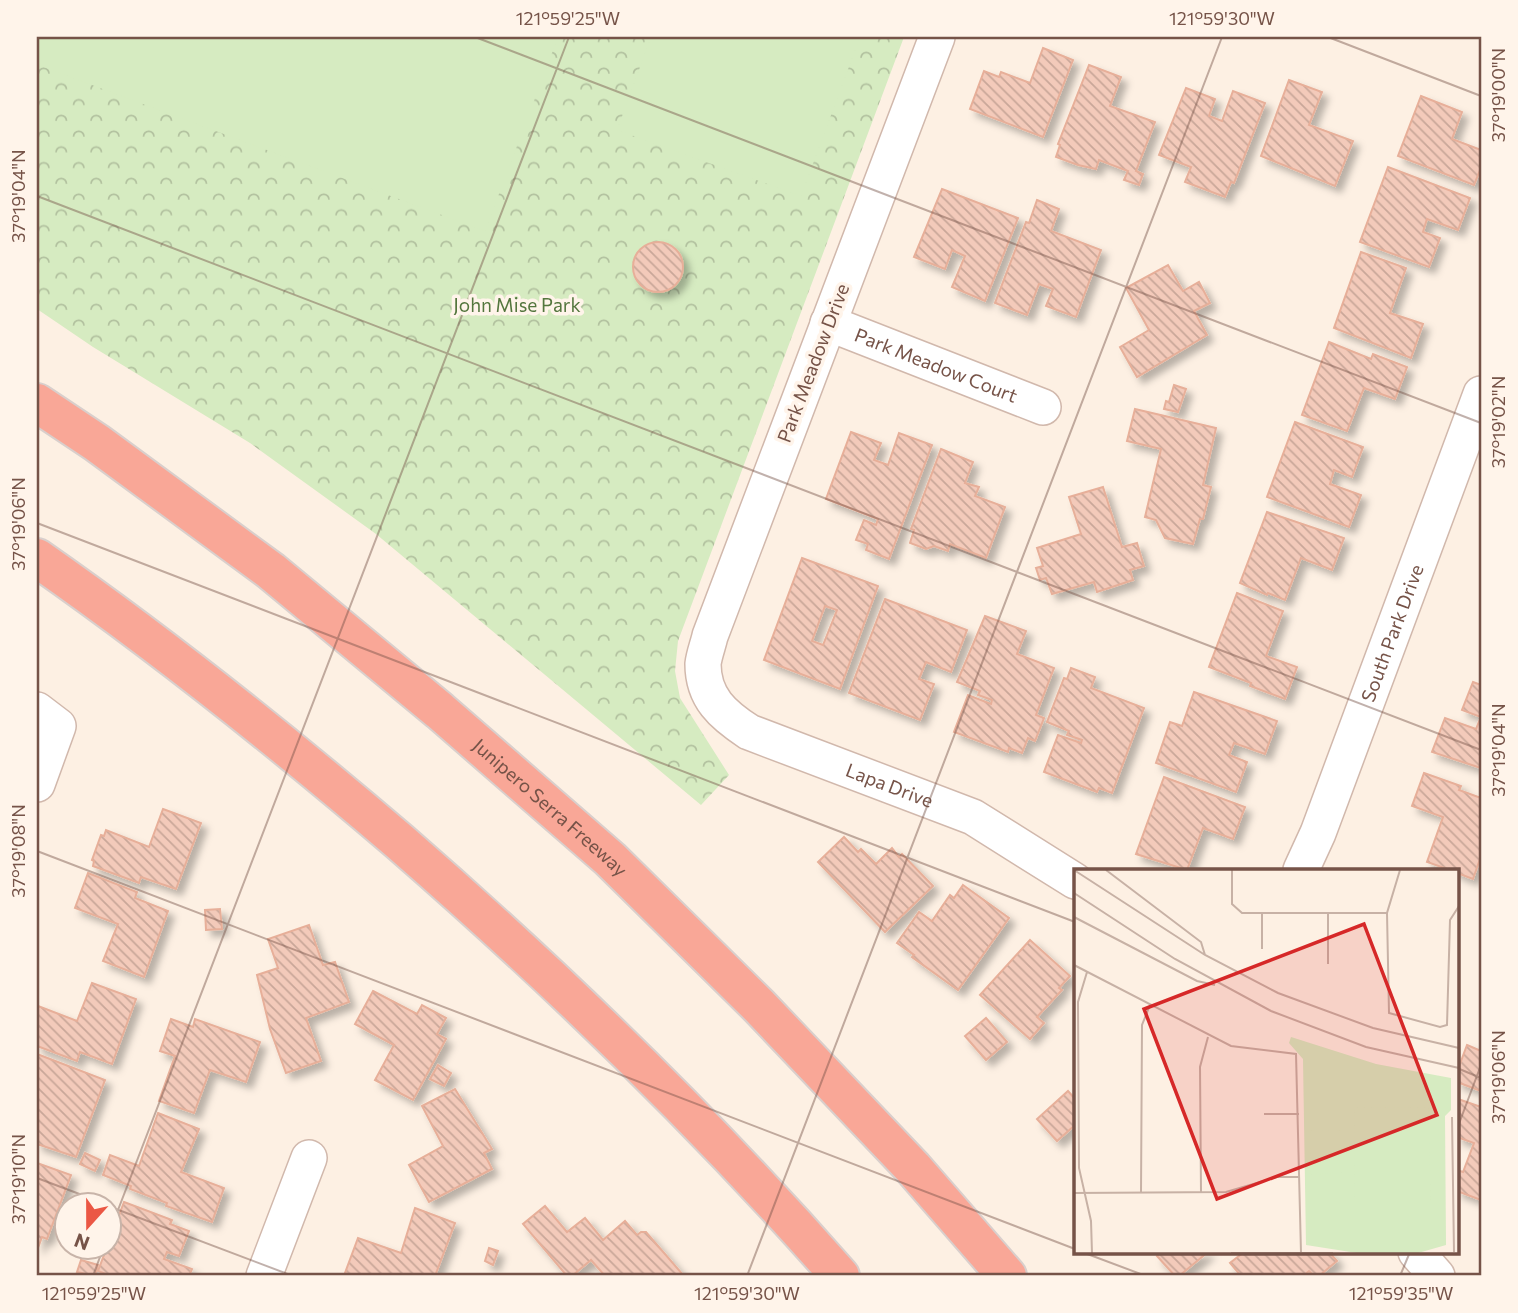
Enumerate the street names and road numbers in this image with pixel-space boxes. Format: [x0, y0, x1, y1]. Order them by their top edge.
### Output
street label: Park Meadow Drive [772, 280, 853, 445]
street label: Park Meadow Court [852, 323, 1021, 407]
street label: South Park Drive [1356, 561, 1428, 705]
street label: Junipero Serra Freeway [469, 733, 633, 881]
street label: Lapa Drive [843, 758, 937, 812]

